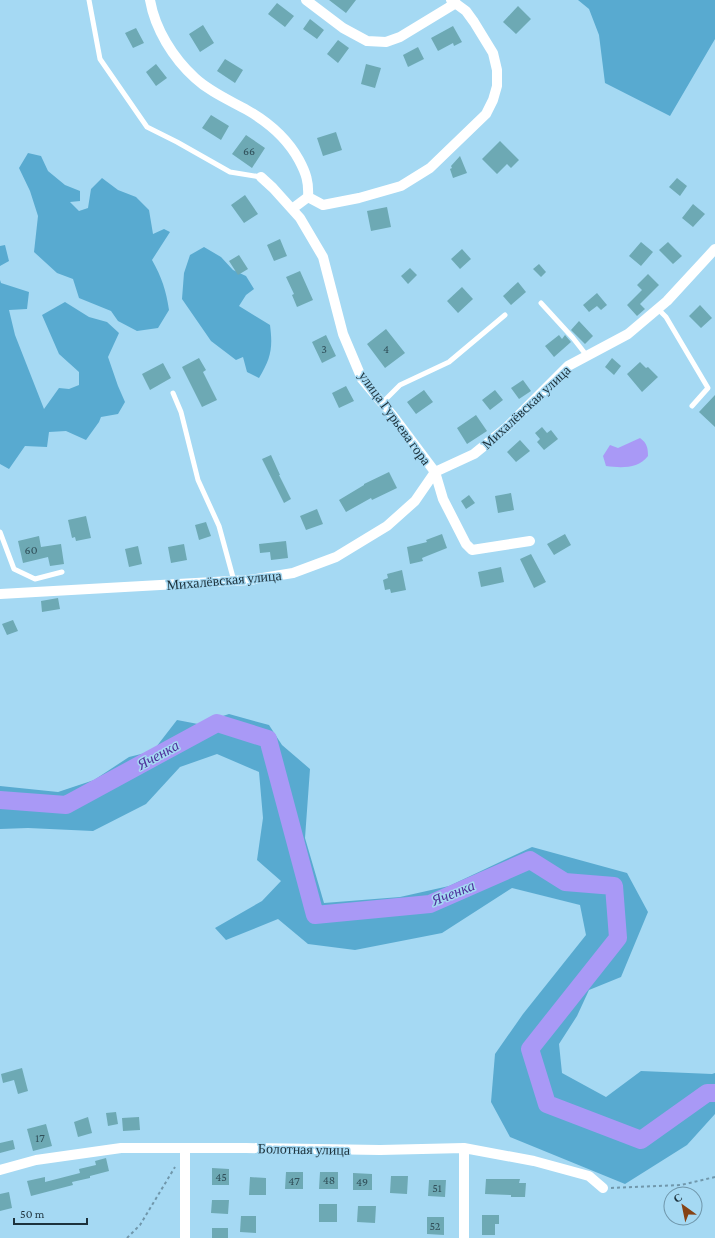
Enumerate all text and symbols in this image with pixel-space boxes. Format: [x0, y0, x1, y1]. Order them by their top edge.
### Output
house number: 66 [243, 144, 255, 158]
house number: 3 [321, 342, 327, 356]
house number: 4 [383, 342, 389, 356]
street label: Михалёвская улица [478, 361, 574, 452]
street label: улица Гурьева гора [356, 368, 435, 469]
house number: 60 [25, 543, 38, 557]
street label: Михалёвская улица [166, 567, 283, 593]
water label: Яченка [133, 737, 182, 773]
water label: Яченка [428, 877, 477, 909]
house number: 17 [35, 1131, 45, 1145]
street label: Болотная улица [258, 1140, 351, 1158]
house number: 45 [215, 1170, 227, 1184]
house number: 48 [323, 1173, 335, 1187]
house number: 47 [288, 1174, 300, 1188]
house number: 49 [356, 1175, 368, 1189]
house number: 51 [432, 1181, 442, 1195]
north arrow [663, 1186, 703, 1226]
text: С [671, 1190, 684, 1205]
scale bar [14, 1200, 87, 1226]
text: 50 m [20, 1207, 45, 1221]
house number: 52 [429, 1219, 441, 1233]

